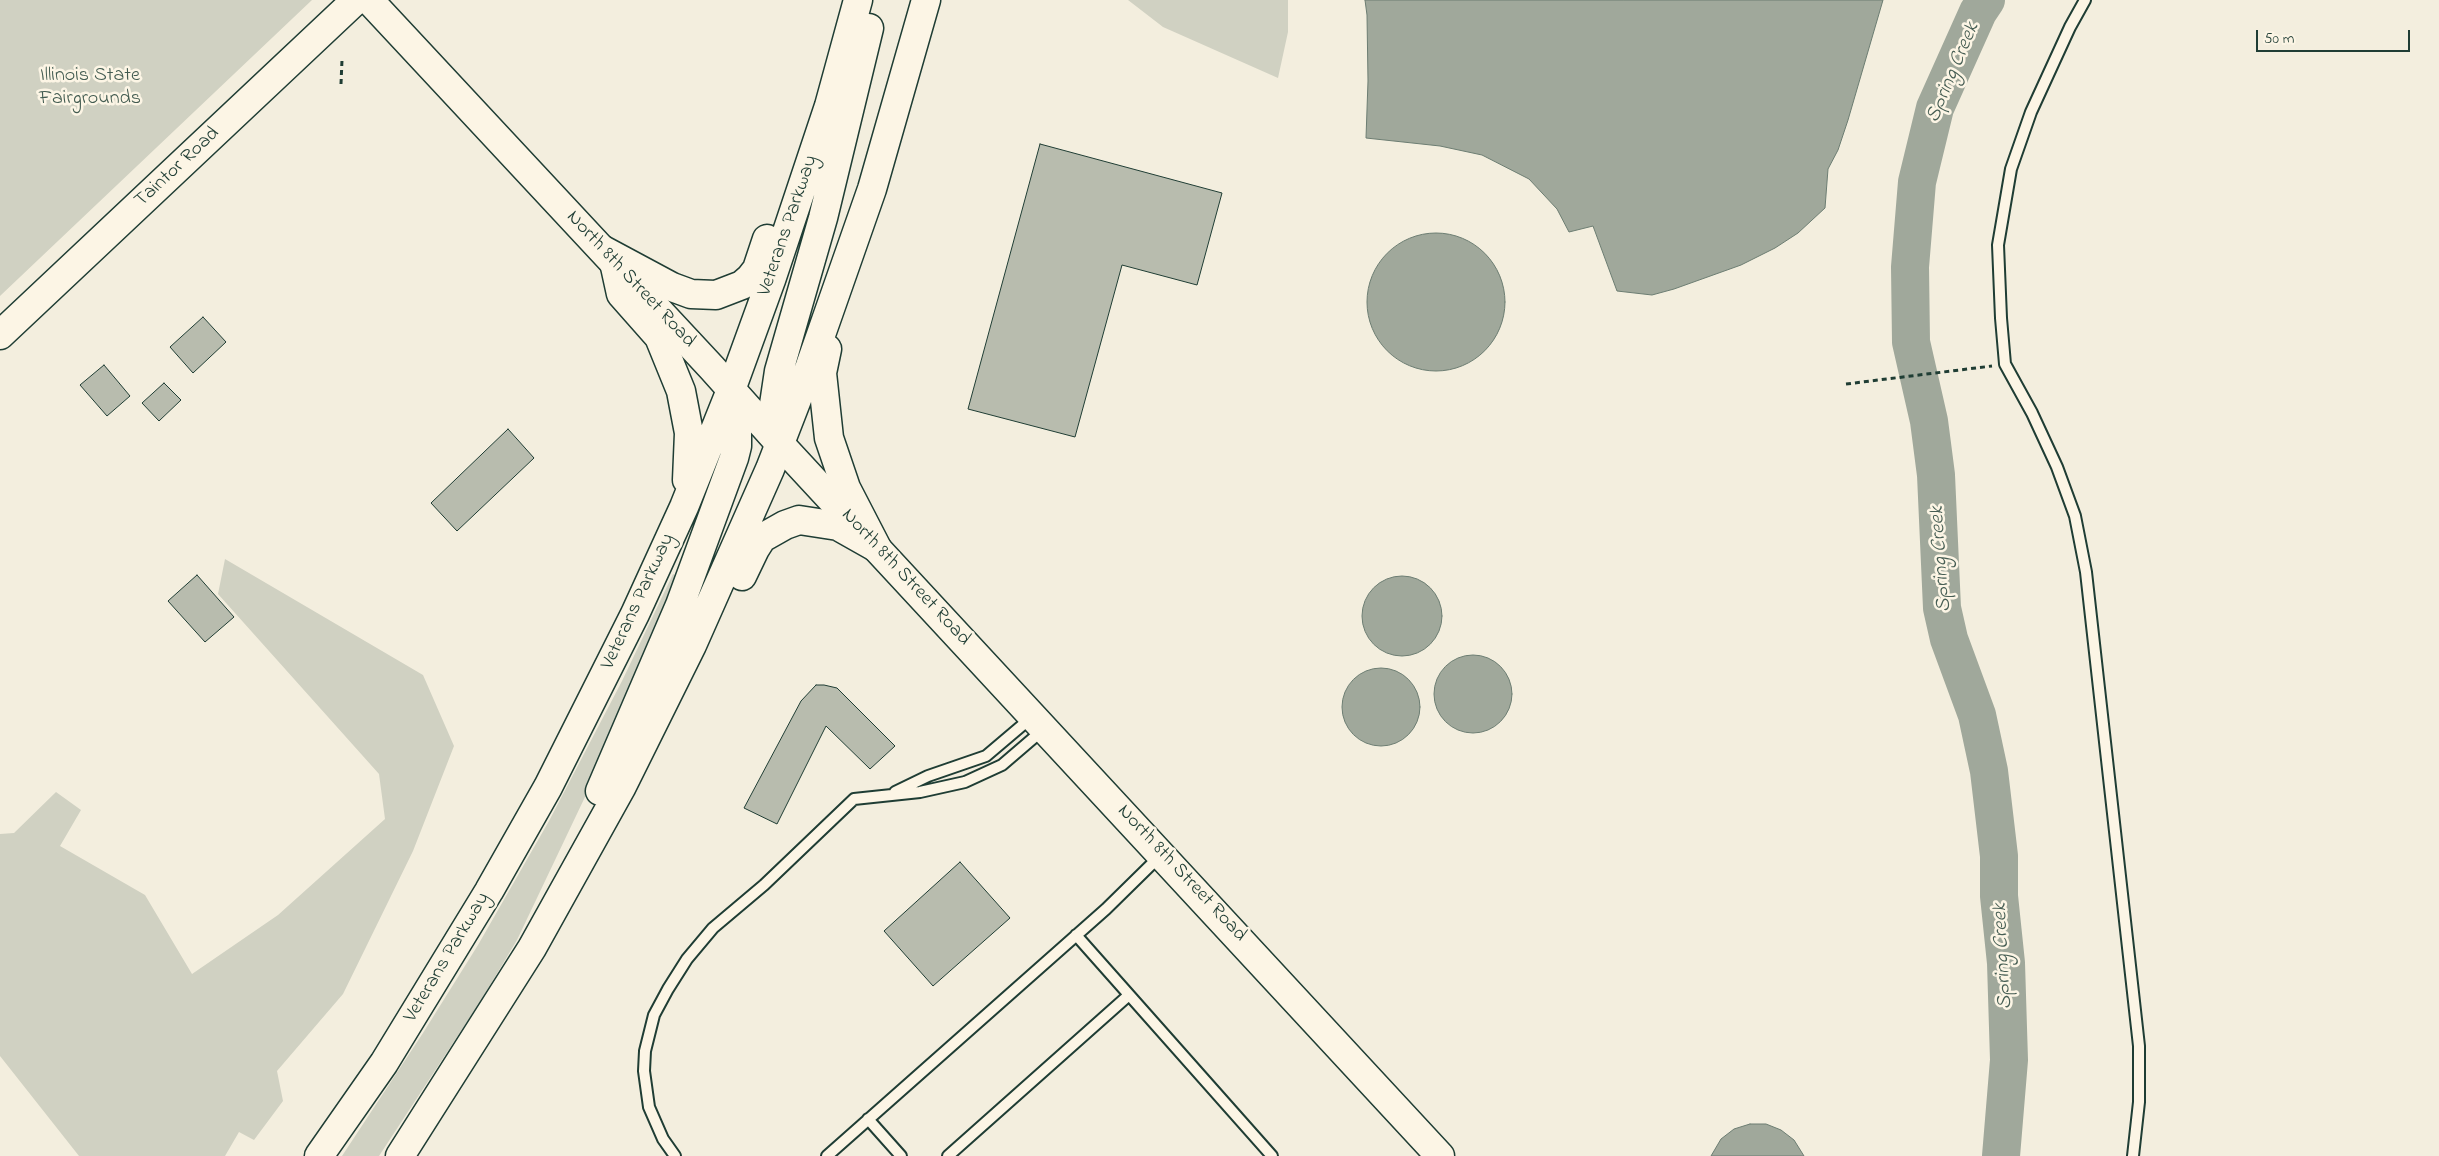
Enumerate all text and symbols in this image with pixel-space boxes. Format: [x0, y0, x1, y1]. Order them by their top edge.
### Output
water label: Spring Creek [1922, 19, 1986, 127]
scale bar [2259, 20, 2413, 52]
text: 50 m [2264, 28, 2294, 50]
park label: Illinois State Fairgrounds [39, 65, 141, 112]
street label: Taintor Road [130, 123, 226, 213]
street label: Veterans Parkway [754, 152, 824, 300]
street label: North 8th Street Road [560, 206, 700, 354]
street label: North 8th Street Road [835, 504, 975, 652]
water label: Spring Creek [1926, 505, 1958, 613]
street label: Veterans Parkway [597, 530, 681, 674]
street label: North 8th Street Road [1111, 800, 1251, 948]
street label: Veterans Parkway [400, 889, 496, 1027]
water label: Spring Creek [1989, 902, 2019, 1010]

